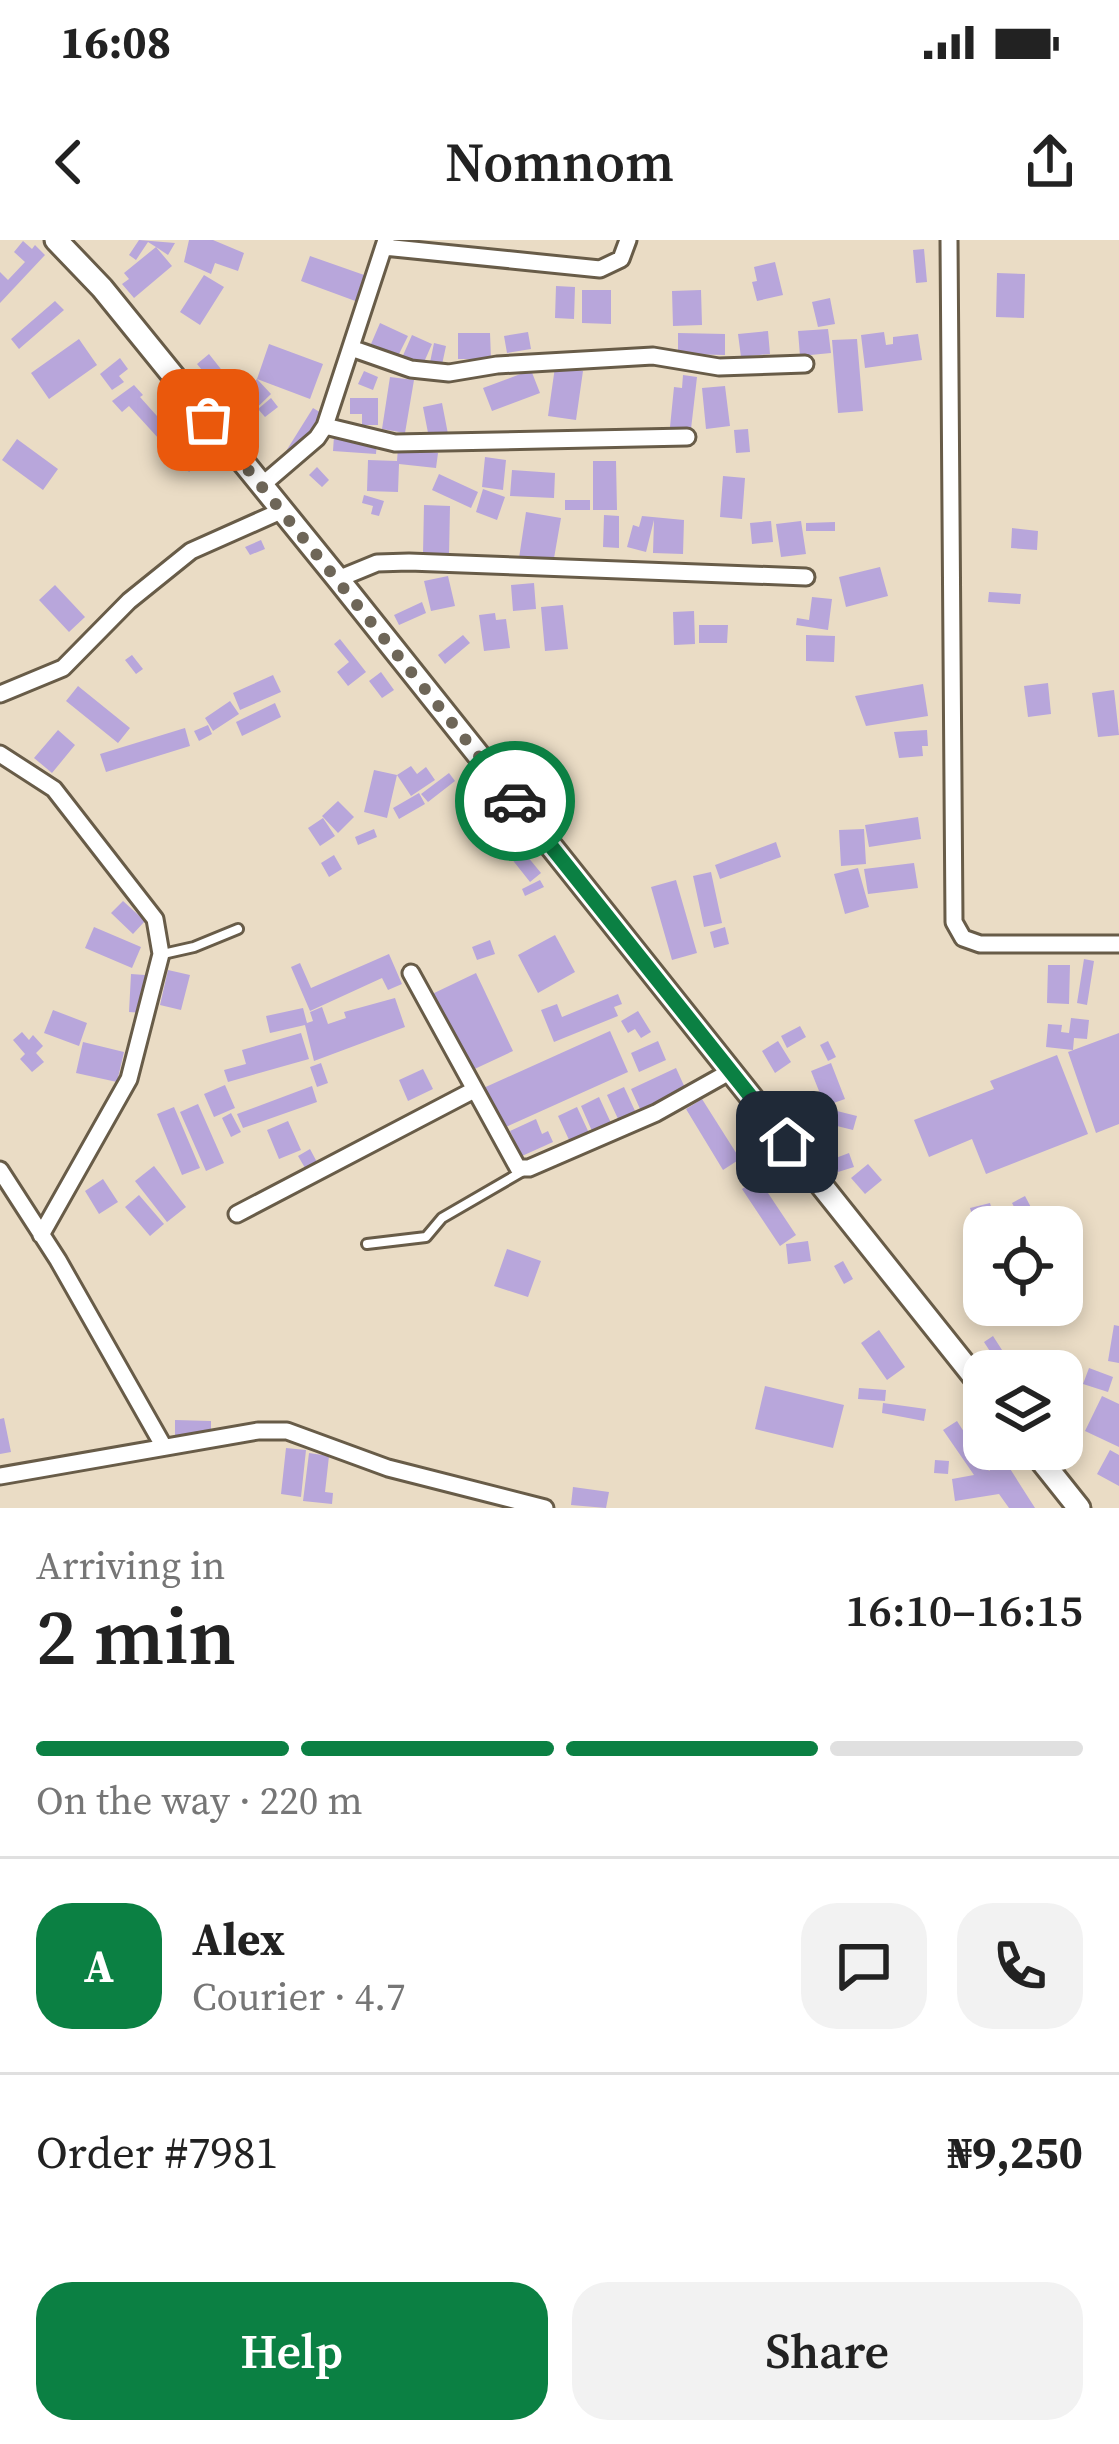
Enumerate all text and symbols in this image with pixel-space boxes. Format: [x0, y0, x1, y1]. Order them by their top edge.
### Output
text: 16:08 [60, 11, 171, 73]
text: Nomnom [445, 125, 674, 199]
icon: back [36, 129, 102, 195]
icon: share [1017, 129, 1083, 195]
pin [157, 369, 259, 471]
icon: bag [175, 387, 241, 453]
courier [455, 741, 575, 861]
icon: car [482, 768, 548, 834]
pin [736, 1091, 838, 1193]
icon: home [754, 1109, 820, 1175]
map controls [963, 1206, 1083, 1470]
button: locate [963, 1206, 1083, 1326]
button: layers [963, 1350, 1083, 1470]
text: Arriving in [36, 1539, 225, 1592]
text: 16:10–16:15 [845, 1579, 1083, 1641]
text: 2 min [36, 1583, 236, 1690]
text: On the way · 220 m [36, 1774, 363, 1827]
button: chat [801, 1903, 927, 2029]
button: phone [957, 1903, 1083, 2029]
text: Alex [192, 1908, 285, 1970]
text: A [84, 1935, 114, 1997]
text: Courier · 4.7 [192, 1970, 405, 2023]
text: Order #7981 [36, 2121, 278, 2183]
text: ₦9,250 [948, 2121, 1083, 2183]
button: Help [36, 2282, 548, 2420]
button: Share [572, 2282, 1083, 2420]

